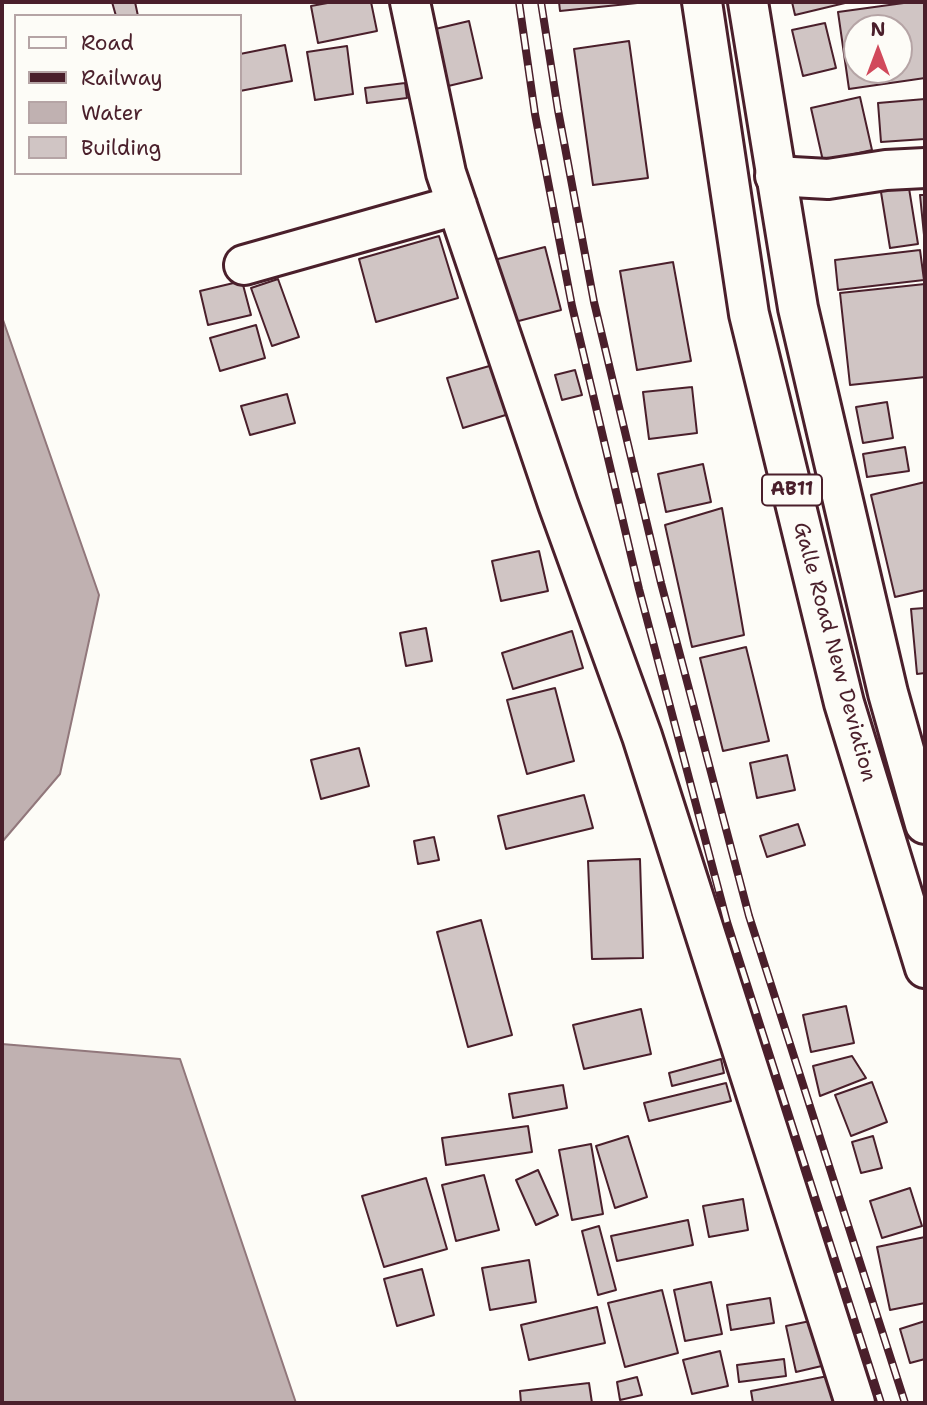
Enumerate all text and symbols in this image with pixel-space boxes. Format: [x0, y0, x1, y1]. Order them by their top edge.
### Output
legend [14, 14, 242, 175]
north arrow [843, 14, 913, 84]
text: N [870, 17, 886, 42]
text: Road [81, 29, 134, 57]
text: Railway [81, 64, 163, 92]
text: Water [81, 99, 143, 127]
text: Building [81, 134, 161, 162]
road number: AB11 [762, 475, 822, 505]
street label: Galle Road New Deviation [787, 520, 881, 784]

